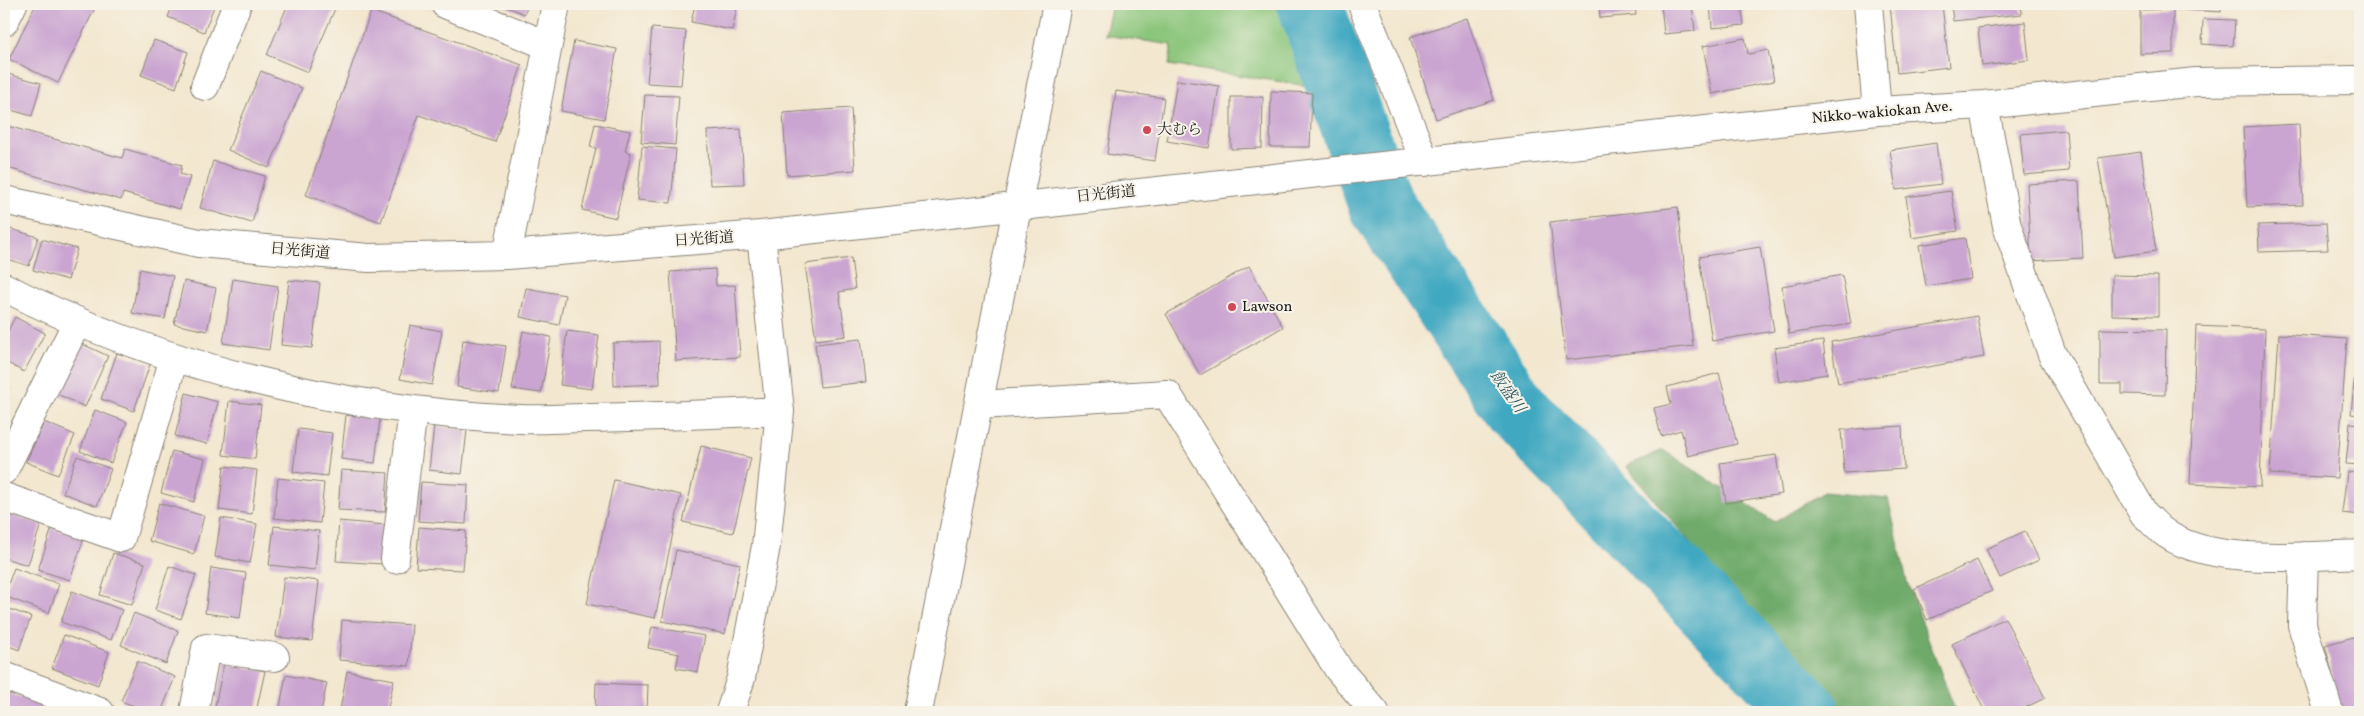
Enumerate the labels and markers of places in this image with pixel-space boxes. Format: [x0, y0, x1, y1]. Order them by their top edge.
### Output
place label: 大むら [1157, 120, 1202, 141]
marker: 大むら [1141, 124, 1153, 136]
place label: Lawson [1242, 297, 1292, 318]
marker: Lawson [1226, 301, 1238, 313]

